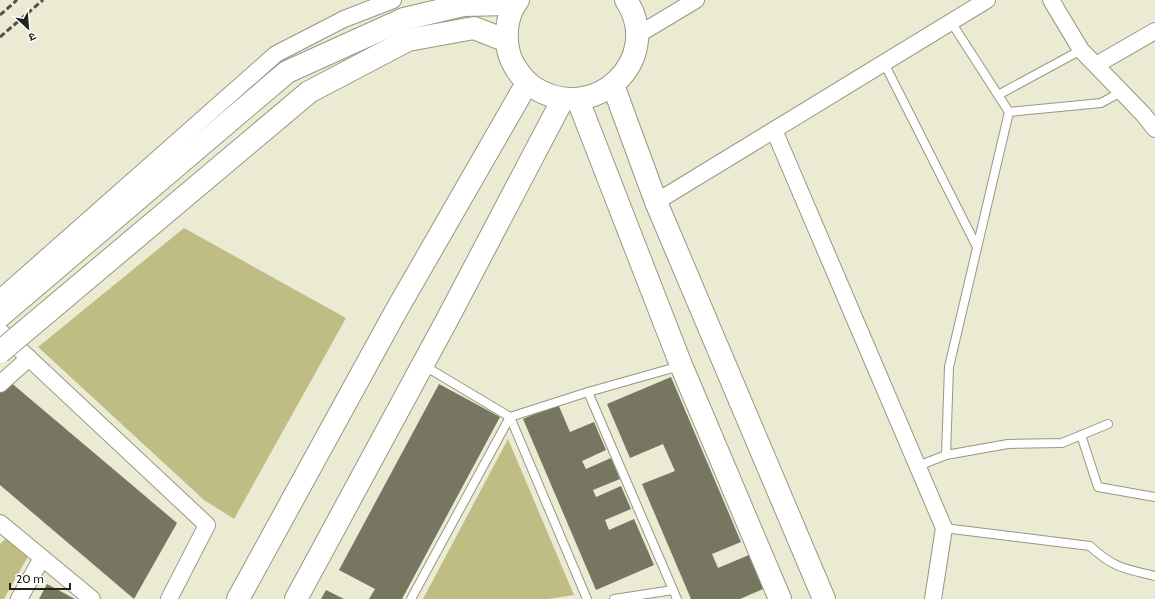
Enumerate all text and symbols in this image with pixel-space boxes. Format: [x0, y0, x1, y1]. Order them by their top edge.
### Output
north arrow [8, 8, 48, 48]
text: उ [26, 29, 38, 45]
scale bar [10, 565, 70, 591]
text: 20 m [16, 571, 44, 586]

